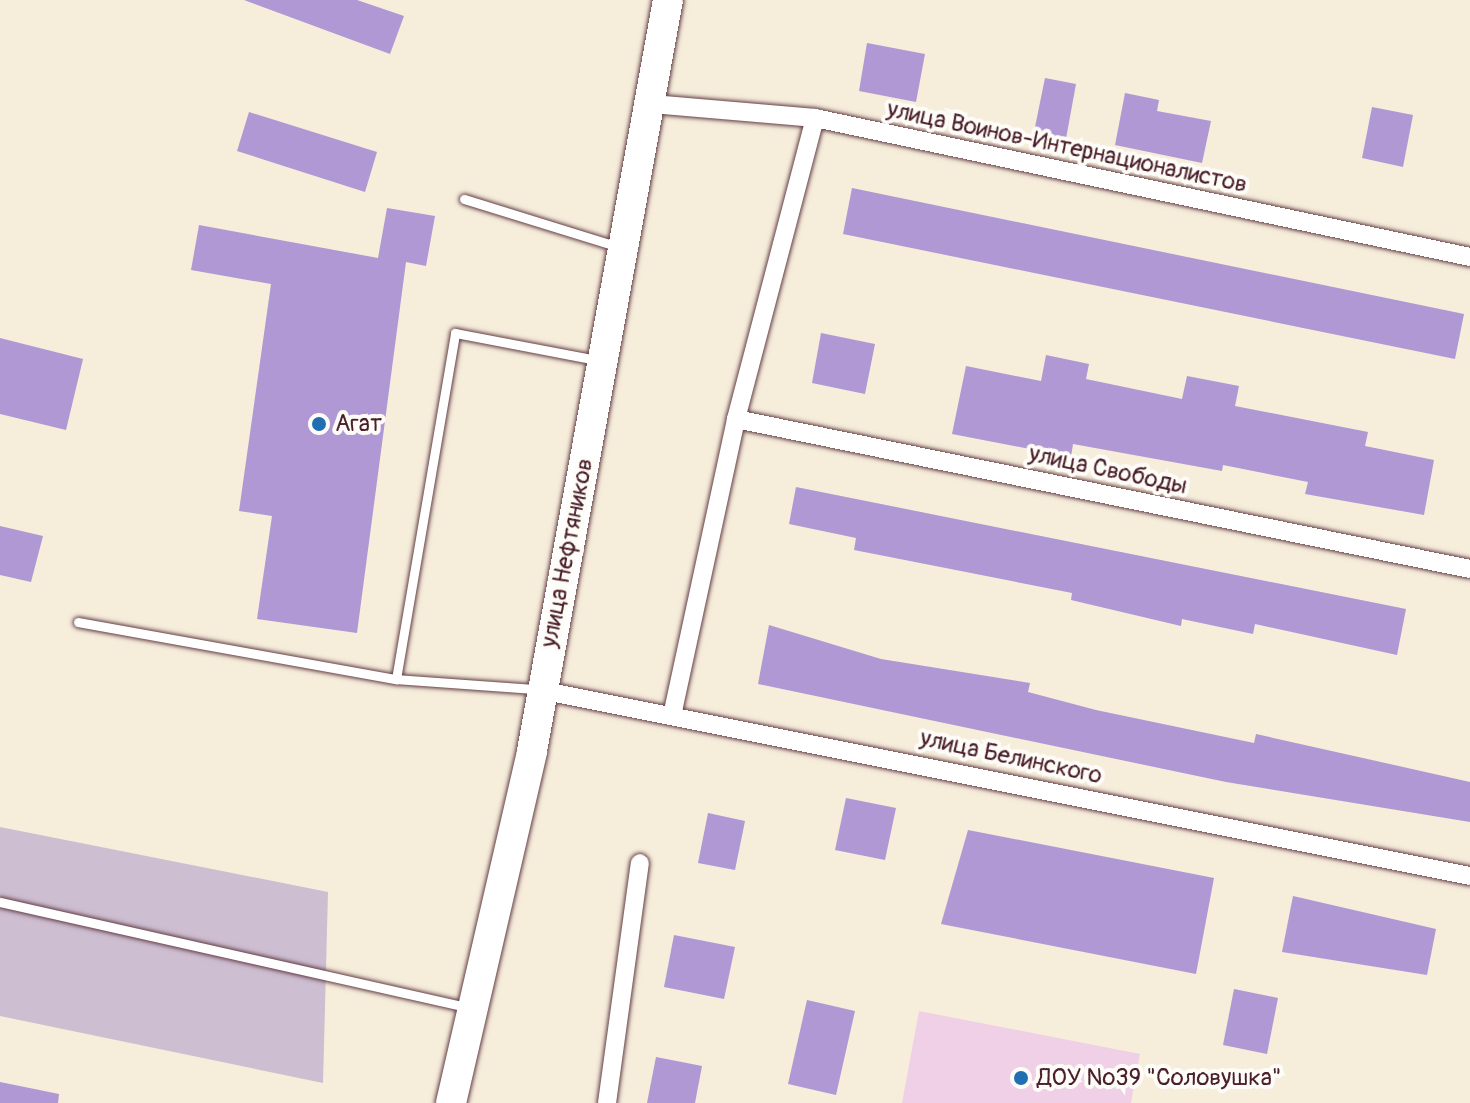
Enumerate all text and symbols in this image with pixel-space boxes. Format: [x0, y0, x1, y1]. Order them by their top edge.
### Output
street label: улица Воинов-Интернационалистов [884, 95, 1250, 199]
place label: Агат [335, 410, 382, 438]
marker: Агат [310, 415, 328, 433]
street label: улица Свободы [1026, 439, 1190, 501]
street label: улица Нефтяников [535, 456, 599, 650]
street label: улица Белинского [918, 724, 1104, 790]
place label: ДОУ №39 "Соловушка" [1037, 1064, 1282, 1092]
marker: ДОУ №39 "Соловушка" [1012, 1069, 1030, 1087]

